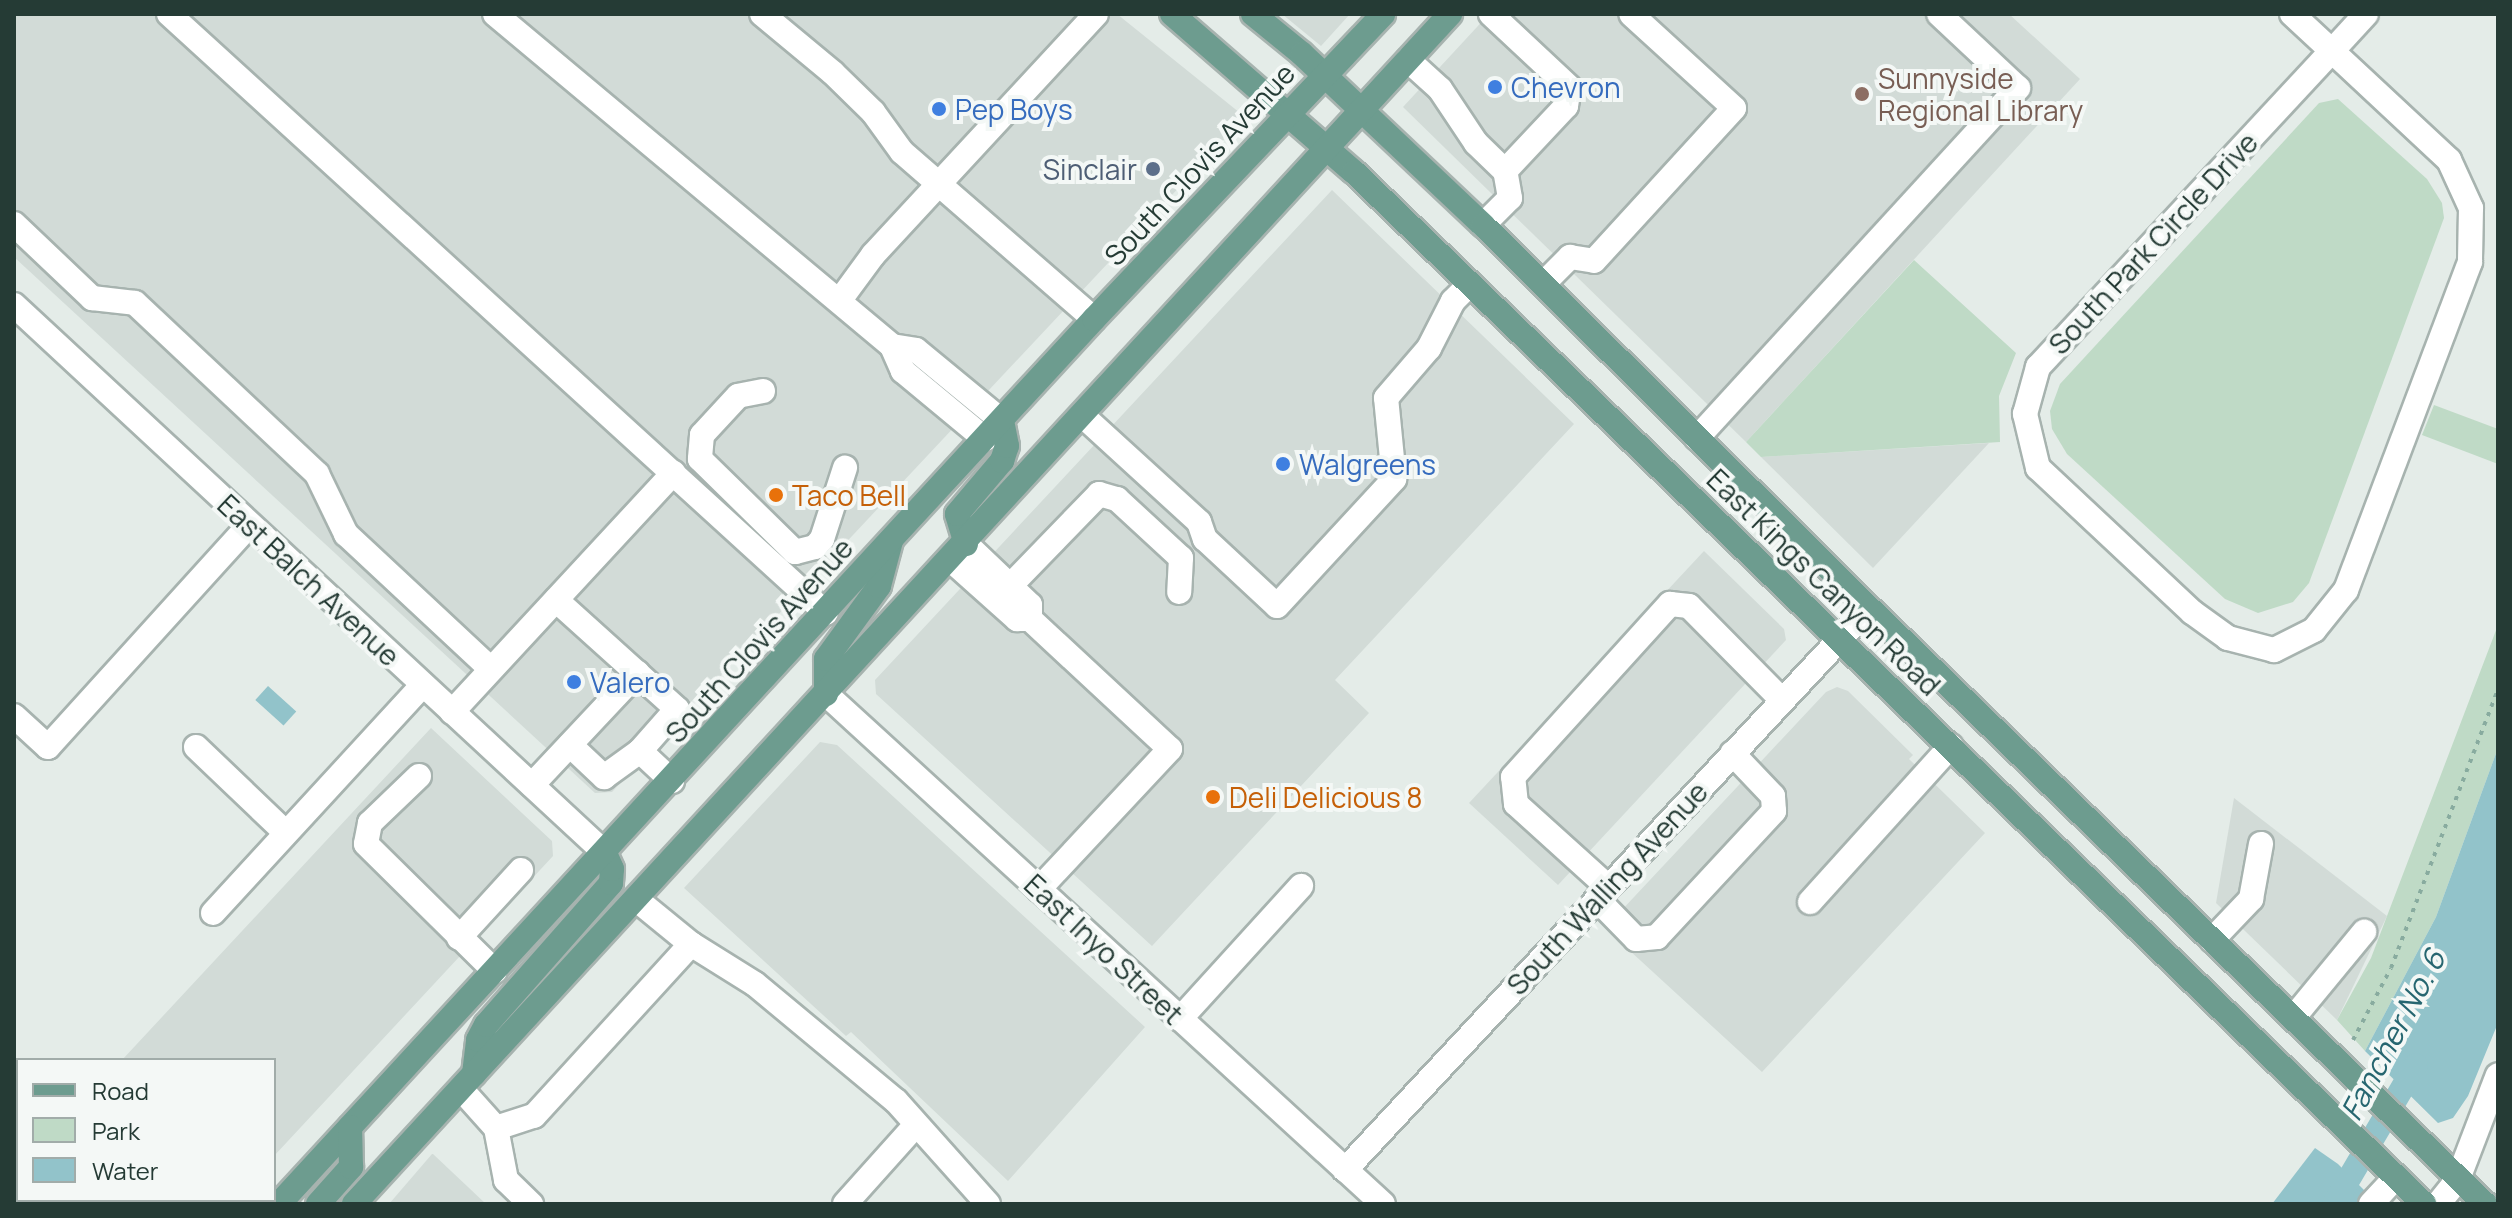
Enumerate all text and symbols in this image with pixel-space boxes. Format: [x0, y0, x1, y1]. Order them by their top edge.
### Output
street label: South Clovis Avenue [1097, 56, 1301, 272]
place label: Sunnyside Regional Library [1878, 61, 2083, 127]
place label: Chevron [1511, 70, 1621, 104]
marker: Chevron [1486, 78, 1504, 96]
marker: Sunnyside Regional Library [1853, 85, 1871, 103]
place label: Pep Boys [955, 92, 1073, 126]
marker: Pep Boys [930, 100, 948, 118]
street label: South Park Circle Drive [2042, 125, 2264, 361]
place label: Sinclair [1043, 152, 1137, 186]
marker: Sinclair [1144, 160, 1162, 178]
place label: Walgreens [1299, 447, 1436, 481]
marker: Walgreens [1274, 455, 1292, 473]
street label: East Kings Canyon Road [1701, 462, 1947, 702]
place label: Taco Bell [792, 478, 906, 512]
marker: Taco Bell [767, 486, 785, 504]
street label: East Balch Avenue [211, 487, 407, 673]
street label: South Clovis Avenue [658, 531, 860, 749]
place label: Valero [590, 665, 670, 699]
marker: Valero [565, 673, 583, 691]
street label: South Walling Avenue [1500, 775, 1714, 1001]
place label: Deli Delicious 8 [1229, 780, 1422, 814]
marker: Deli Delicious 8 [1204, 788, 1222, 806]
street label: East Inyo Street [1018, 867, 1190, 1031]
water label: Fancher No. 6 [2333, 944, 2453, 1126]
legend [16, 1058, 276, 1202]
text: Road [92, 1074, 149, 1107]
text: Park [92, 1114, 140, 1147]
text: Water [92, 1154, 159, 1187]

